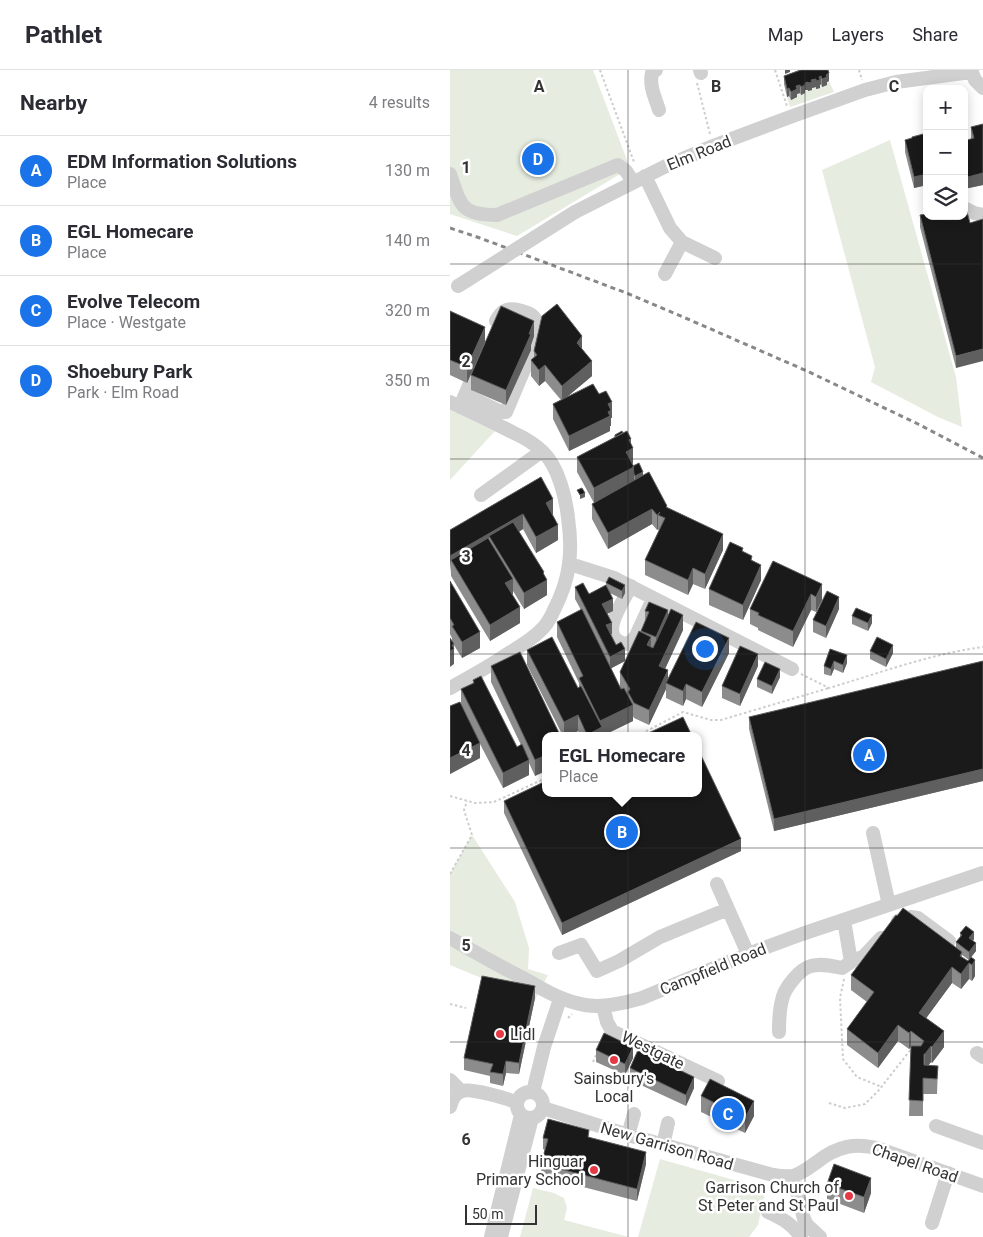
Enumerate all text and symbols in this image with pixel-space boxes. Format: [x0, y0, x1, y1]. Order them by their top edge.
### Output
text: Pathlet [25, 21, 102, 49]
text: Map [768, 24, 803, 45]
text: Layers [831, 24, 884, 45]
text: Share [912, 24, 958, 45]
text: A [534, 77, 545, 96]
text: B [711, 77, 721, 96]
text: C [889, 77, 899, 96]
map controls [923, 85, 968, 220]
button: + [923, 85, 968, 130]
text: Nearby [20, 91, 87, 115]
text: 4 results [369, 93, 430, 112]
button: − [923, 130, 968, 175]
street label: Elm Road [664, 132, 734, 174]
pin: D [522, 140, 554, 178]
text: EDM Information Solutions [67, 150, 297, 173]
text: 1 [461, 158, 471, 177]
text: A [31, 161, 41, 180]
text: 130 m [385, 161, 430, 180]
text: Place [67, 173, 107, 192]
button: layers [923, 175, 968, 220]
text: EGL Homecare [67, 220, 194, 243]
text: B [31, 231, 41, 250]
text: 140 m [385, 231, 430, 250]
text: Place [67, 243, 107, 262]
text: Evolve Telecom [67, 290, 200, 313]
text: C [31, 301, 41, 320]
text: 320 m [385, 301, 430, 320]
text: Place · Westgate [67, 313, 186, 332]
text: 2 [461, 352, 471, 371]
text: Shoebury Park [67, 360, 193, 383]
text: D [31, 371, 41, 390]
text: 350 m [385, 371, 430, 390]
text: Park · Elm Road [67, 383, 179, 402]
text: 3 [461, 547, 471, 566]
your location [692, 636, 718, 662]
popup [542, 732, 702, 797]
pin: A [853, 736, 885, 774]
text: 4 [461, 741, 471, 760]
text: EGL Homecare [559, 744, 685, 767]
text: Place [559, 767, 598, 786]
pin: B [606, 813, 638, 851]
text: 5 [461, 936, 471, 955]
street label: Campfield Road [657, 939, 769, 999]
place label: Lidl [510, 1025, 535, 1044]
street label: Westgate [619, 1027, 687, 1073]
marker: Lidl [494, 1028, 506, 1040]
marker: Sainsbury's Local [608, 1054, 620, 1066]
place label: Sainsbury's Local [574, 1069, 654, 1106]
pin: C [712, 1095, 744, 1133]
street label: New Garrison Road [598, 1118, 736, 1174]
text: 6 [461, 1130, 471, 1149]
street label: Chapel Road [869, 1139, 961, 1187]
place label: Hinguar Primary School [476, 1152, 585, 1189]
marker: Hinguar Primary School [588, 1164, 600, 1176]
place label: Garrison Church of St Peter and St Paul [698, 1178, 839, 1215]
marker: Garrison Church of St Peter and St Paul [843, 1190, 855, 1202]
scale bar [465, 1202, 538, 1225]
text: 50 m [472, 1206, 504, 1222]

